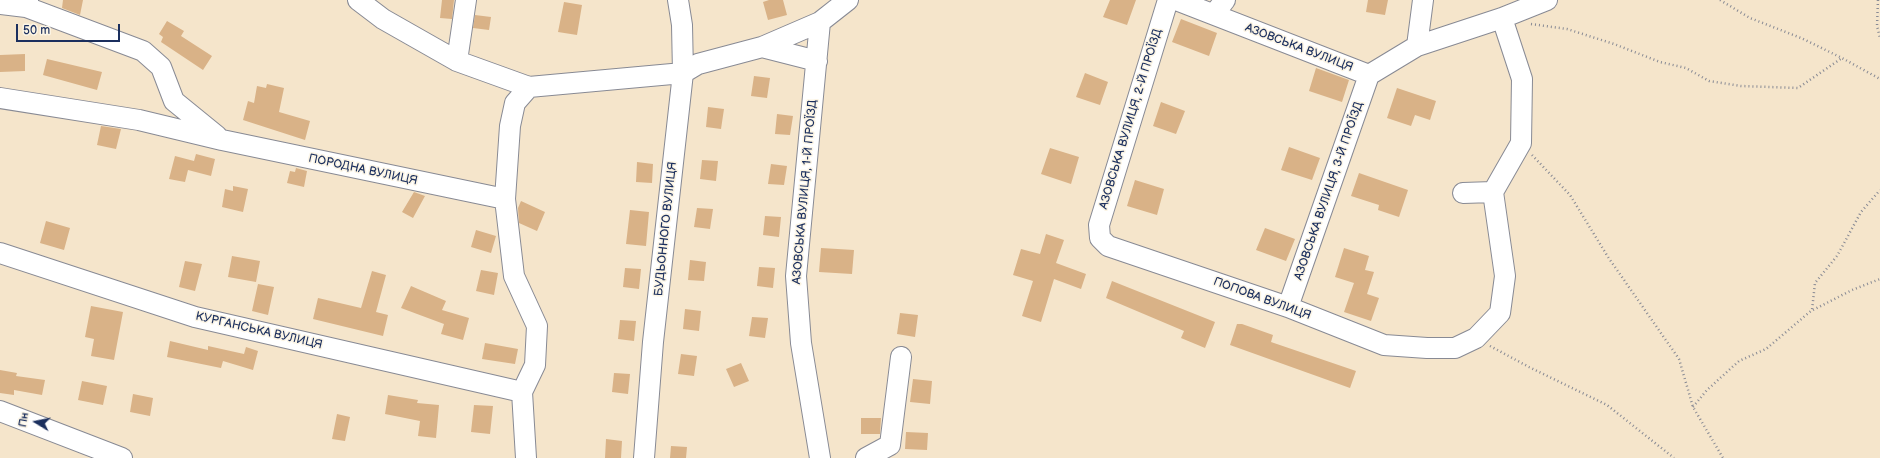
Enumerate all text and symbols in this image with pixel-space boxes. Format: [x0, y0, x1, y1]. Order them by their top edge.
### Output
scale bar [18, 16, 122, 42]
street label: АЗОВСЬКА ВУЛИЦЯ [1243, 21, 1355, 75]
text: 50 m [23, 23, 50, 38]
street label: АЗОВСЬКА ВУЛИЦЯ, 2-Й ПРОЇЗД [1097, 27, 1165, 211]
street label: АЗОВСЬКА ВУЛИЦЯ, 1-Й ПРОЇЗД [790, 99, 820, 285]
street label: АЗОВСЬКА ВУЛИЦЯ, 3-Й ПРОЇЗД [1292, 100, 1366, 282]
street label: ПОРОДНА ВУЛИЦЯ [307, 151, 419, 189]
street label: БУДЬОННОГО ВУЛИЦЯ [652, 161, 680, 297]
street label: ПОПОВА ВУЛИЦЯ [1211, 275, 1313, 323]
street label: КУРГАНСЬКА ВУЛИЦЯ [194, 309, 324, 353]
north arrow [16, 402, 56, 442]
text: Пн [16, 411, 31, 428]

